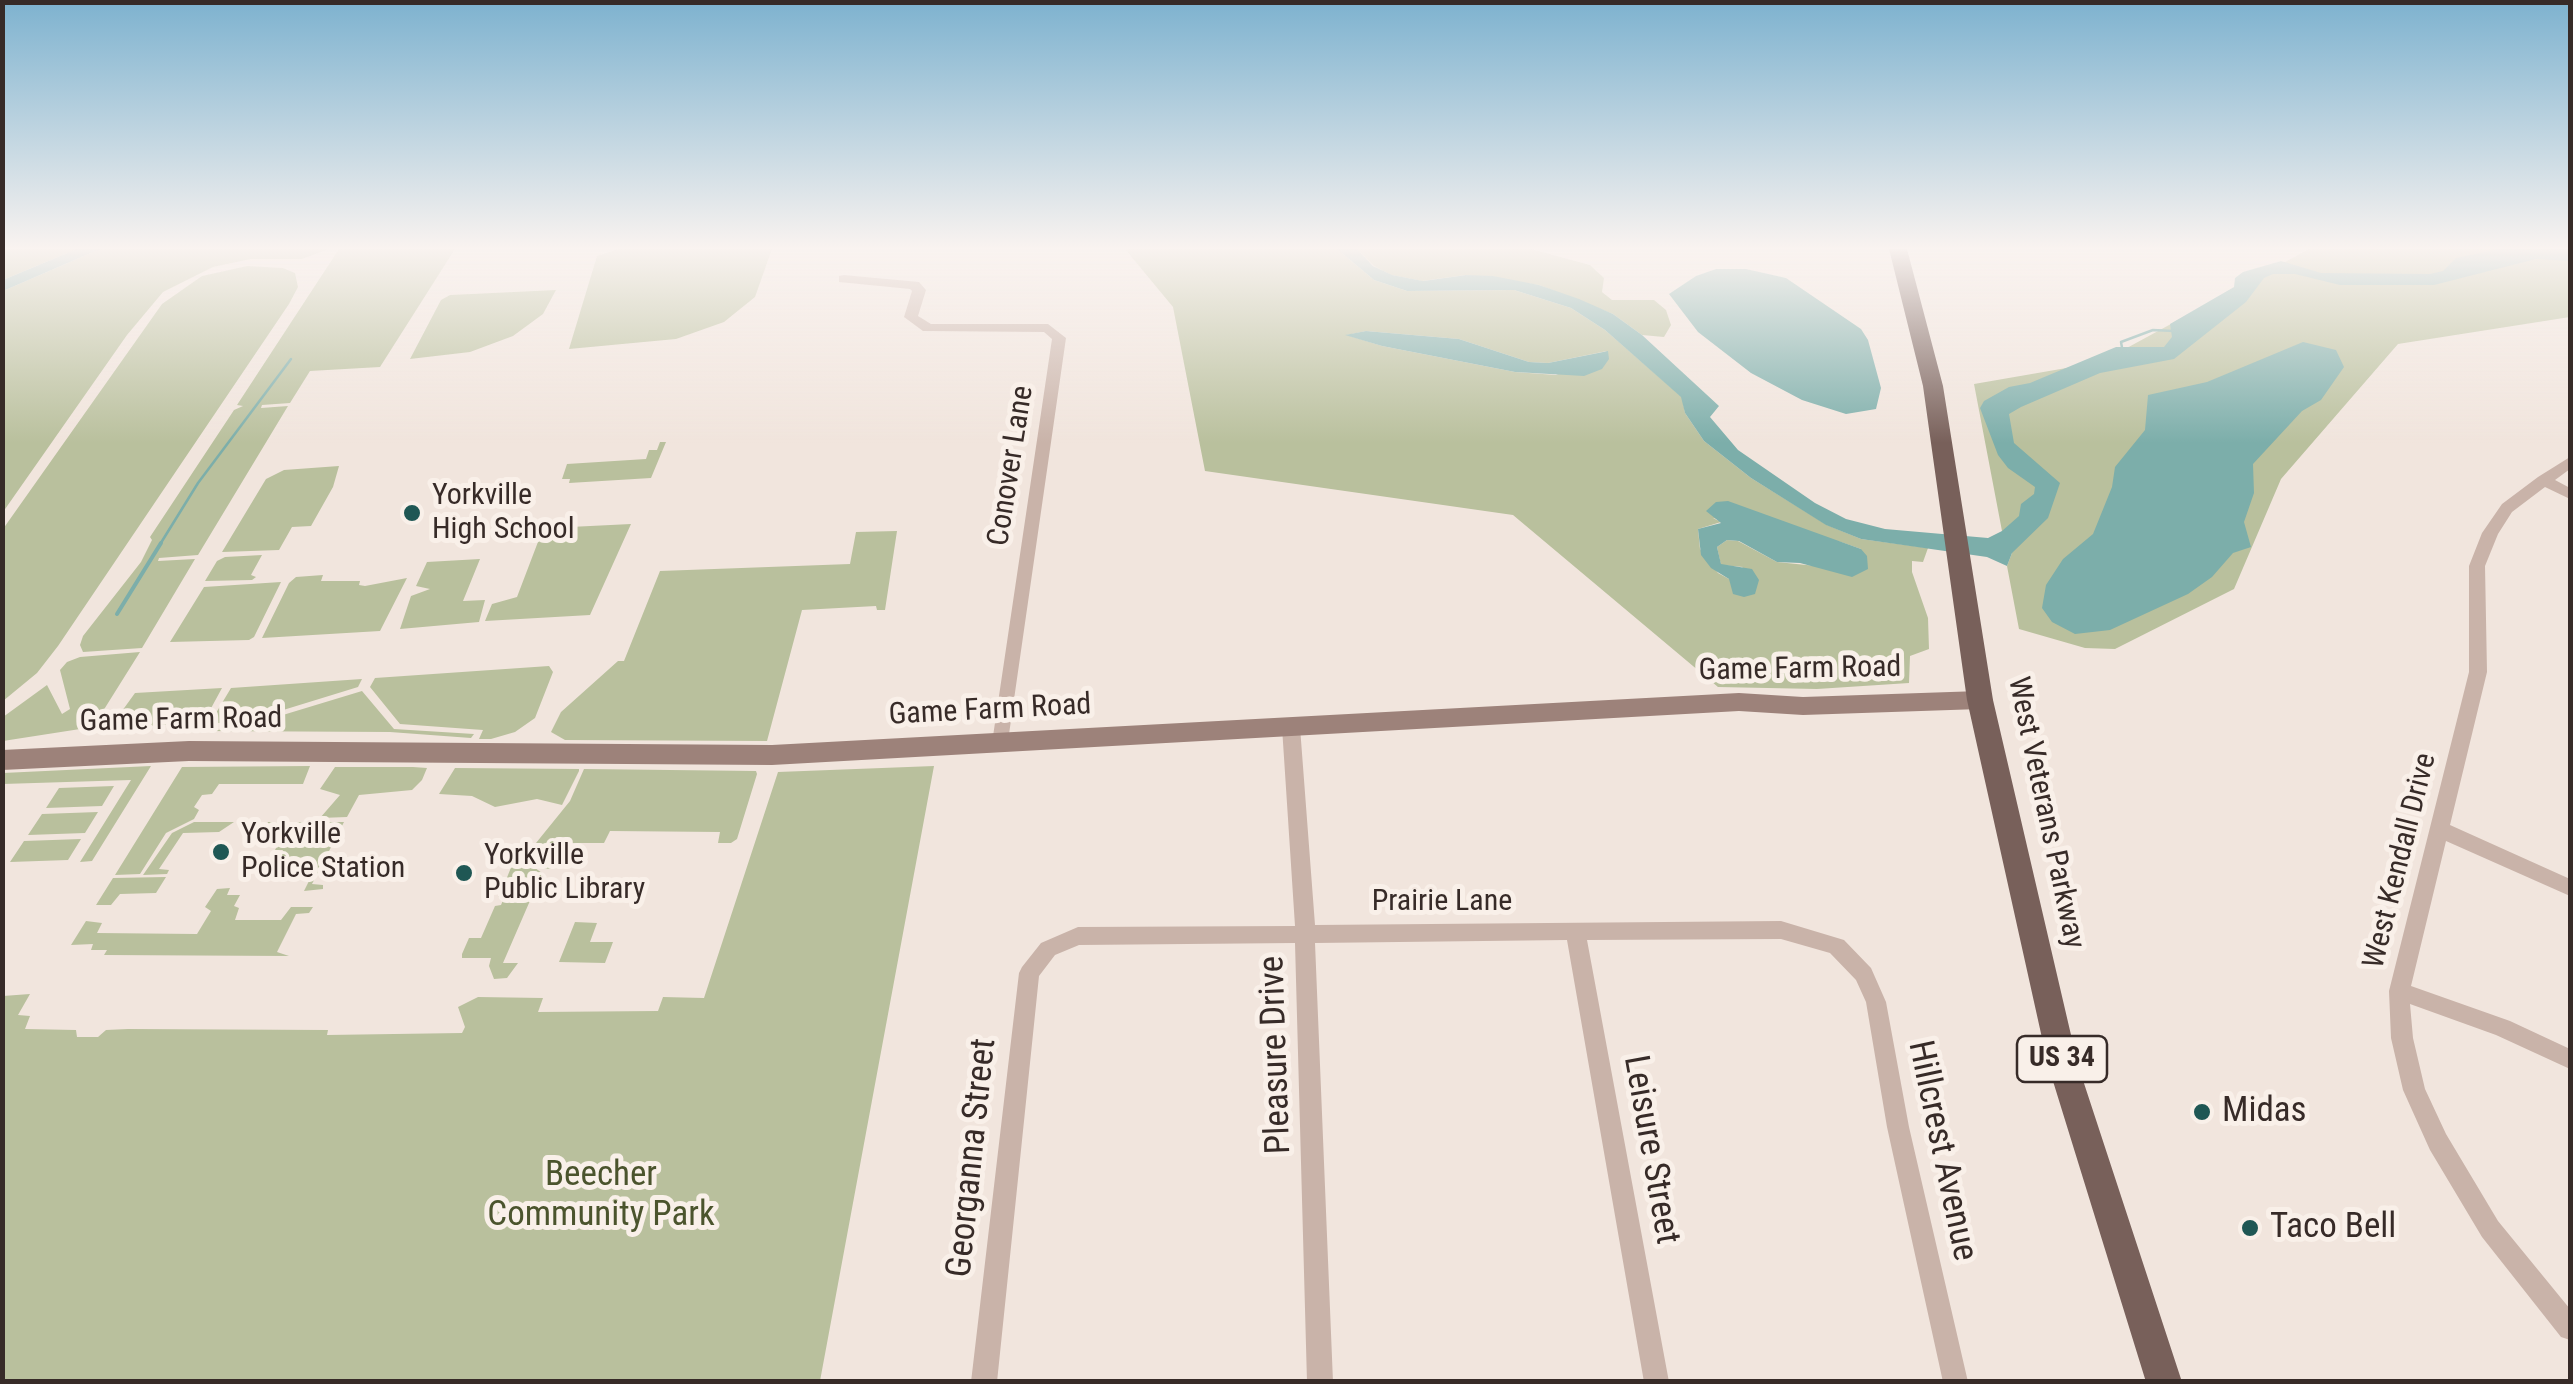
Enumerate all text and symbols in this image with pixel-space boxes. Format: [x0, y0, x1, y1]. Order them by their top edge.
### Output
street label: Conover Lane [982, 383, 1042, 549]
place label: Yorkville High School [432, 478, 575, 548]
marker: Yorkville High School [401, 502, 423, 524]
street label: Game Farm Road [1698, 650, 1902, 690]
street label: West Veterans Parkway [1999, 674, 2091, 952]
street label: Game Farm Road [888, 688, 1092, 734]
street label: Game Farm Road [79, 701, 283, 741]
street label: West Kendall Drive [2357, 750, 2445, 972]
place label: Yorkville Police Station [241, 817, 405, 888]
place label: Yorkville Public Library [484, 838, 645, 908]
marker: Yorkville Police Station [210, 841, 232, 863]
marker: Yorkville Public Library [453, 862, 475, 884]
street label: Prairie Lane [1372, 884, 1512, 920]
street label: Pleasure Drive [1253, 955, 1301, 1155]
road number: US 34 [2017, 1036, 2107, 1082]
street label: Georganna Street [940, 1037, 1006, 1279]
street label: Hillcrest Avenue [1897, 1037, 1985, 1265]
street label: Leisure Street [1613, 1052, 1687, 1248]
place label: Midas [2222, 1091, 2307, 1133]
marker: Midas [2191, 1101, 2213, 1123]
park label: Beecher Community Park [487, 1155, 715, 1237]
place label: Taco Bell [2270, 1207, 2396, 1249]
marker: Taco Bell [2239, 1217, 2261, 1239]

